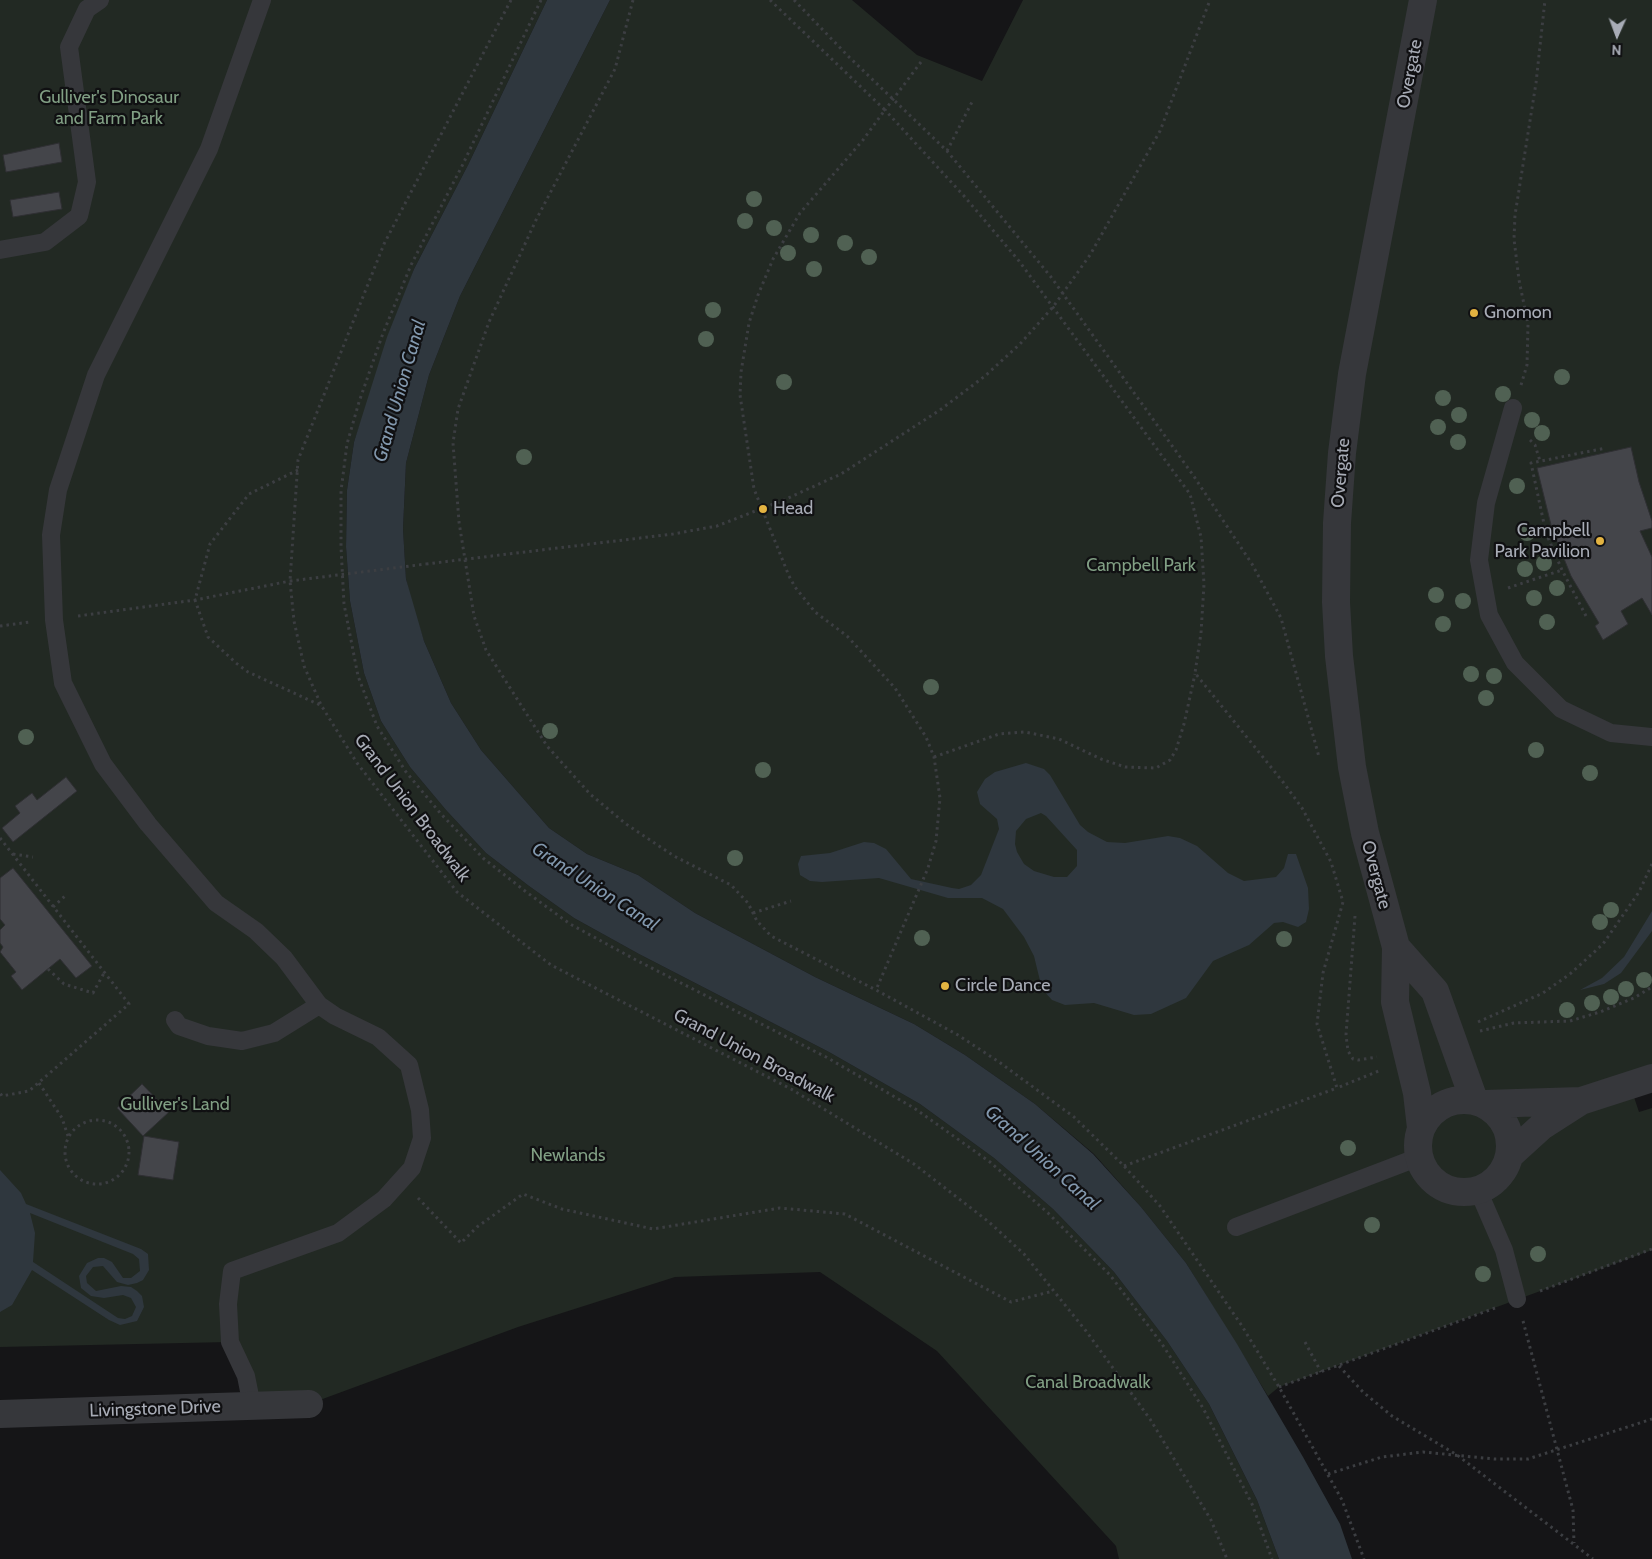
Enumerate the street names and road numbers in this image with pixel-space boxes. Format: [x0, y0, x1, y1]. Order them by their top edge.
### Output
street label: Overgate [1393, 38, 1427, 110]
street label: Overgate [1327, 437, 1355, 509]
street label: Grand Union Broadwalk [349, 730, 475, 886]
street label: Overgate [1357, 838, 1395, 912]
street label: Grand Union Broadwalk [670, 1004, 838, 1108]
street label: Livingstone Drive [89, 1396, 221, 1422]

